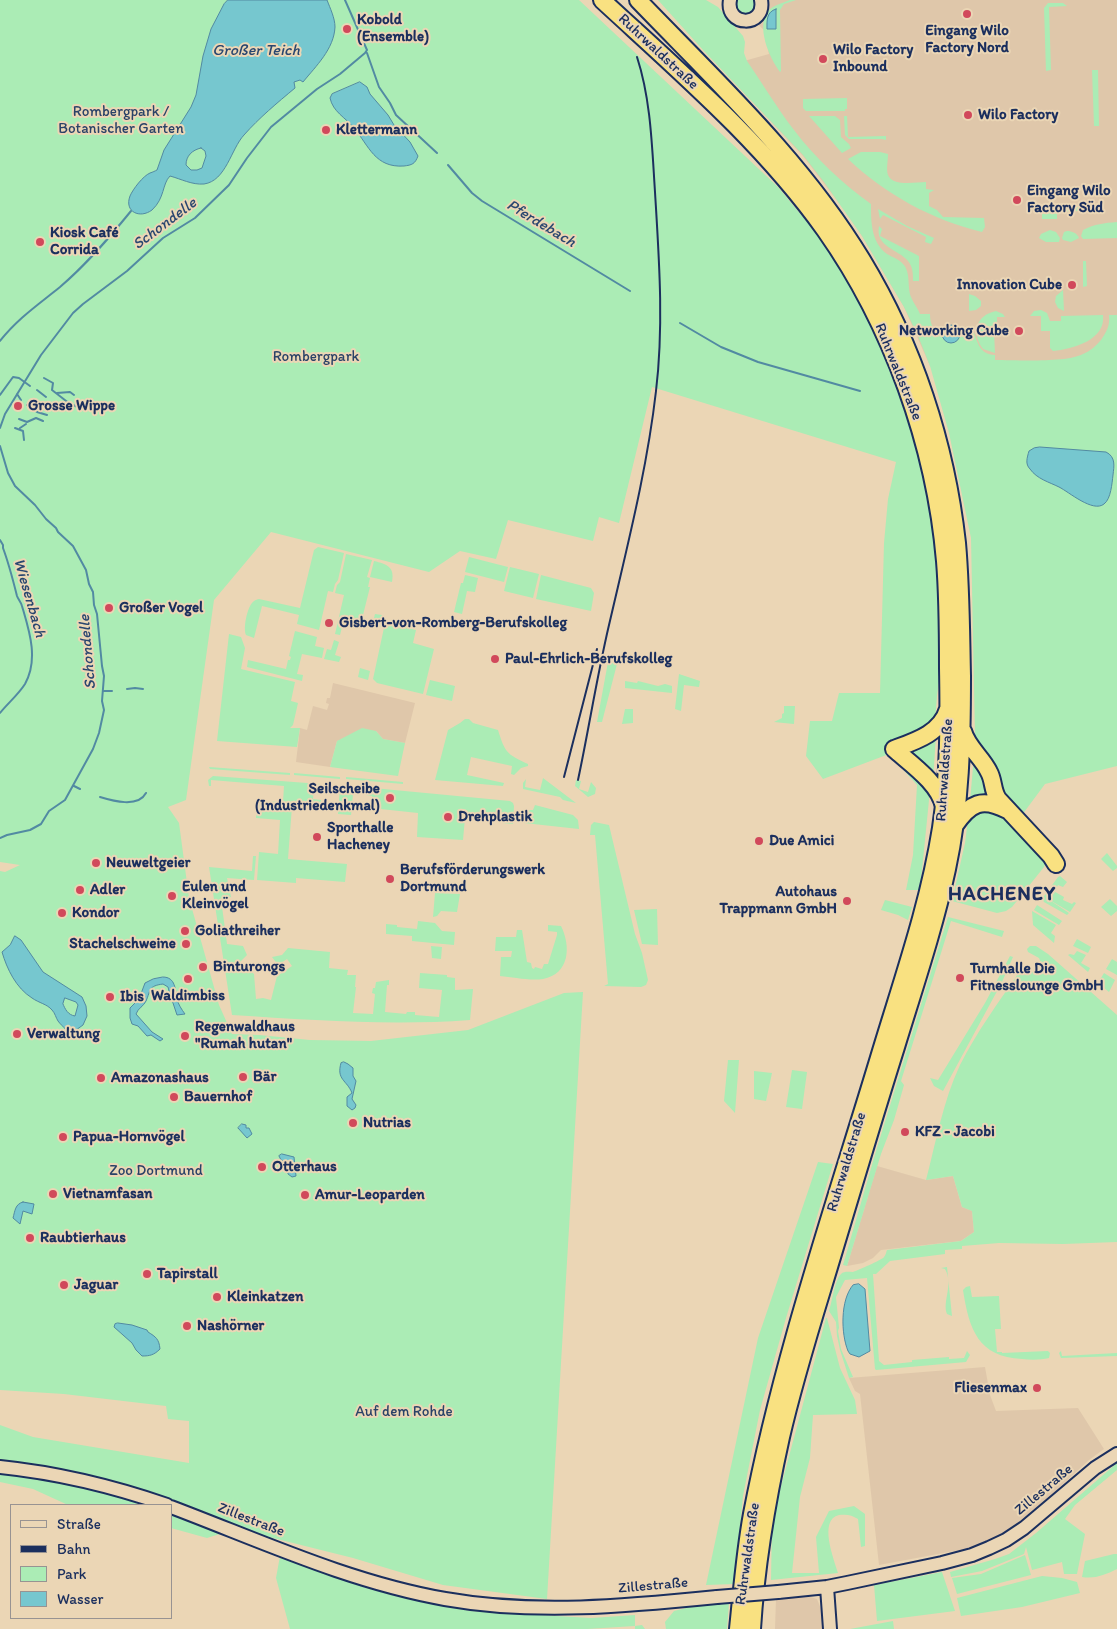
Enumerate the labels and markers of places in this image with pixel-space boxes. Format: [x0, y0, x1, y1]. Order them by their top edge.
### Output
marker: Eingang Wilo Factory Nord [961, 8, 973, 20]
place label: Kobold (Ensemble) [357, 11, 429, 46]
place label: Eingang Wilo Factory Nord [925, 22, 1009, 57]
marker: Kobold (Ensemble) [341, 23, 353, 35]
place label: Wilo Factory Inbound [833, 41, 913, 76]
marker: Wilo Factory Inbound [817, 53, 829, 65]
place label: Wilo Factory [978, 106, 1058, 124]
marker: Wilo Factory [962, 109, 974, 121]
place label: Klettermann [336, 121, 417, 139]
marker: Klettermann [320, 124, 332, 136]
place label: Eingang Wilo Factory Süd [1027, 182, 1111, 217]
marker: Eingang Wilo Factory Süd [1011, 194, 1023, 206]
place label: Kiosk Café Corrida [50, 224, 119, 259]
marker: Kiosk Café Corrida [34, 236, 46, 248]
place label: Innovation Cube [957, 276, 1062, 294]
marker: Innovation Cube [1066, 279, 1078, 291]
place label: Networking Cube [899, 322, 1009, 340]
marker: Networking Cube [1013, 325, 1025, 337]
place label: Grosse Wippe [28, 397, 115, 415]
marker: Grosse Wippe [12, 400, 24, 412]
place label: Großer Vogel [119, 599, 203, 617]
marker: Großer Vogel [103, 602, 115, 614]
place label: Gisbert-von-Romberg-Berufskolleg [339, 614, 567, 632]
marker: Gisbert-von-Romberg-Berufskolleg [323, 617, 335, 629]
place label: Paul-Ehrlich-Berufskolleg [505, 650, 672, 668]
marker: Paul-Ehrlich-Berufskolleg [489, 653, 501, 665]
place label: Seilscheibe (Industriedenkmal) [255, 780, 380, 815]
marker: Seilscheibe (Industriedenkmal) [384, 792, 396, 804]
place label: Drehplastik [458, 808, 532, 826]
marker: Drehplastik [442, 811, 454, 823]
place label: Sporthalle Hacheney [327, 819, 394, 854]
marker: Sporthalle Hacheney [311, 831, 323, 843]
place label: Due Amici [769, 832, 834, 850]
marker: Due Amici [753, 835, 765, 847]
place label: Neuweltgeier [106, 854, 190, 872]
marker: Neuweltgeier [90, 857, 102, 869]
place label: Berufsförderungswerk Dortmund [400, 861, 545, 896]
marker: Berufsförderungswerk Dortmund [384, 873, 396, 885]
place label: Eulen und Kleinvögel [182, 878, 249, 913]
place label: Adler [90, 881, 125, 899]
place label: Autohaus Trappmann GmbH [720, 883, 837, 918]
marker: Adler [74, 884, 86, 896]
marker: Eulen und Kleinvögel [166, 890, 178, 902]
marker: Autohaus Trappmann GmbH [841, 895, 853, 907]
place label: Kondor [72, 904, 119, 922]
marker: Kondor [56, 907, 68, 919]
place label: Goliathreiher [195, 922, 280, 940]
marker: Goliathreiher [179, 925, 191, 937]
place label: Stachelschweine [69, 935, 176, 953]
marker: Stachelschweine [180, 938, 192, 950]
place label: Binturongs [213, 958, 285, 976]
place label: Turnhalle Die Fitnesslounge GmbH [970, 960, 1104, 995]
marker: Binturongs [197, 961, 209, 973]
marker: Turnhalle Die Fitnesslounge GmbH [954, 972, 966, 984]
marker: Waldimbiss [182, 973, 194, 985]
place label: Waldimbiss [151, 987, 225, 1005]
place label: Ibis [120, 988, 144, 1006]
marker: Ibis [104, 991, 116, 1003]
place label: Regenwaldhaus "Rumah hutan" [195, 1018, 295, 1053]
place label: Verwaltung [27, 1025, 100, 1043]
marker: Verwaltung [11, 1028, 23, 1040]
marker: Regenwaldhaus "Rumah hutan" [179, 1030, 191, 1042]
place label: Bär [253, 1068, 276, 1086]
place label: Amazonashaus [111, 1069, 209, 1087]
marker: Bär [237, 1071, 249, 1083]
marker: Amazonashaus [95, 1072, 107, 1084]
place label: Bauernhof [184, 1088, 252, 1106]
marker: Bauernhof [168, 1091, 180, 1103]
place label: Nutrias [363, 1114, 411, 1132]
marker: Nutrias [347, 1117, 359, 1129]
place label: KFZ - Jacobi [915, 1123, 995, 1141]
marker: KFZ - Jacobi [899, 1126, 911, 1138]
place label: Papua-Hornvögel [73, 1128, 185, 1146]
marker: Papua-Hornvögel [57, 1131, 69, 1143]
place label: Otterhaus [272, 1158, 337, 1176]
marker: Otterhaus [256, 1161, 268, 1173]
place label: Vietnamfasan [63, 1185, 153, 1203]
place label: Amur-Leoparden [315, 1186, 425, 1204]
marker: Vietnamfasan [47, 1188, 59, 1200]
marker: Amur-Leoparden [299, 1189, 311, 1201]
place label: Raubtierhaus [40, 1229, 126, 1247]
marker: Raubtierhaus [24, 1232, 36, 1244]
place label: Tapirstall [157, 1265, 218, 1283]
marker: Tapirstall [141, 1268, 153, 1280]
place label: Jaguar [74, 1276, 118, 1294]
marker: Jaguar [58, 1279, 70, 1291]
place label: Kleinkatzen [227, 1288, 303, 1306]
marker: Kleinkatzen [211, 1291, 223, 1303]
place label: Nashörner [197, 1317, 264, 1335]
marker: Nashörner [181, 1320, 193, 1332]
place label: Fliesenmax [954, 1379, 1027, 1397]
marker: Fliesenmax [1031, 1382, 1043, 1394]

